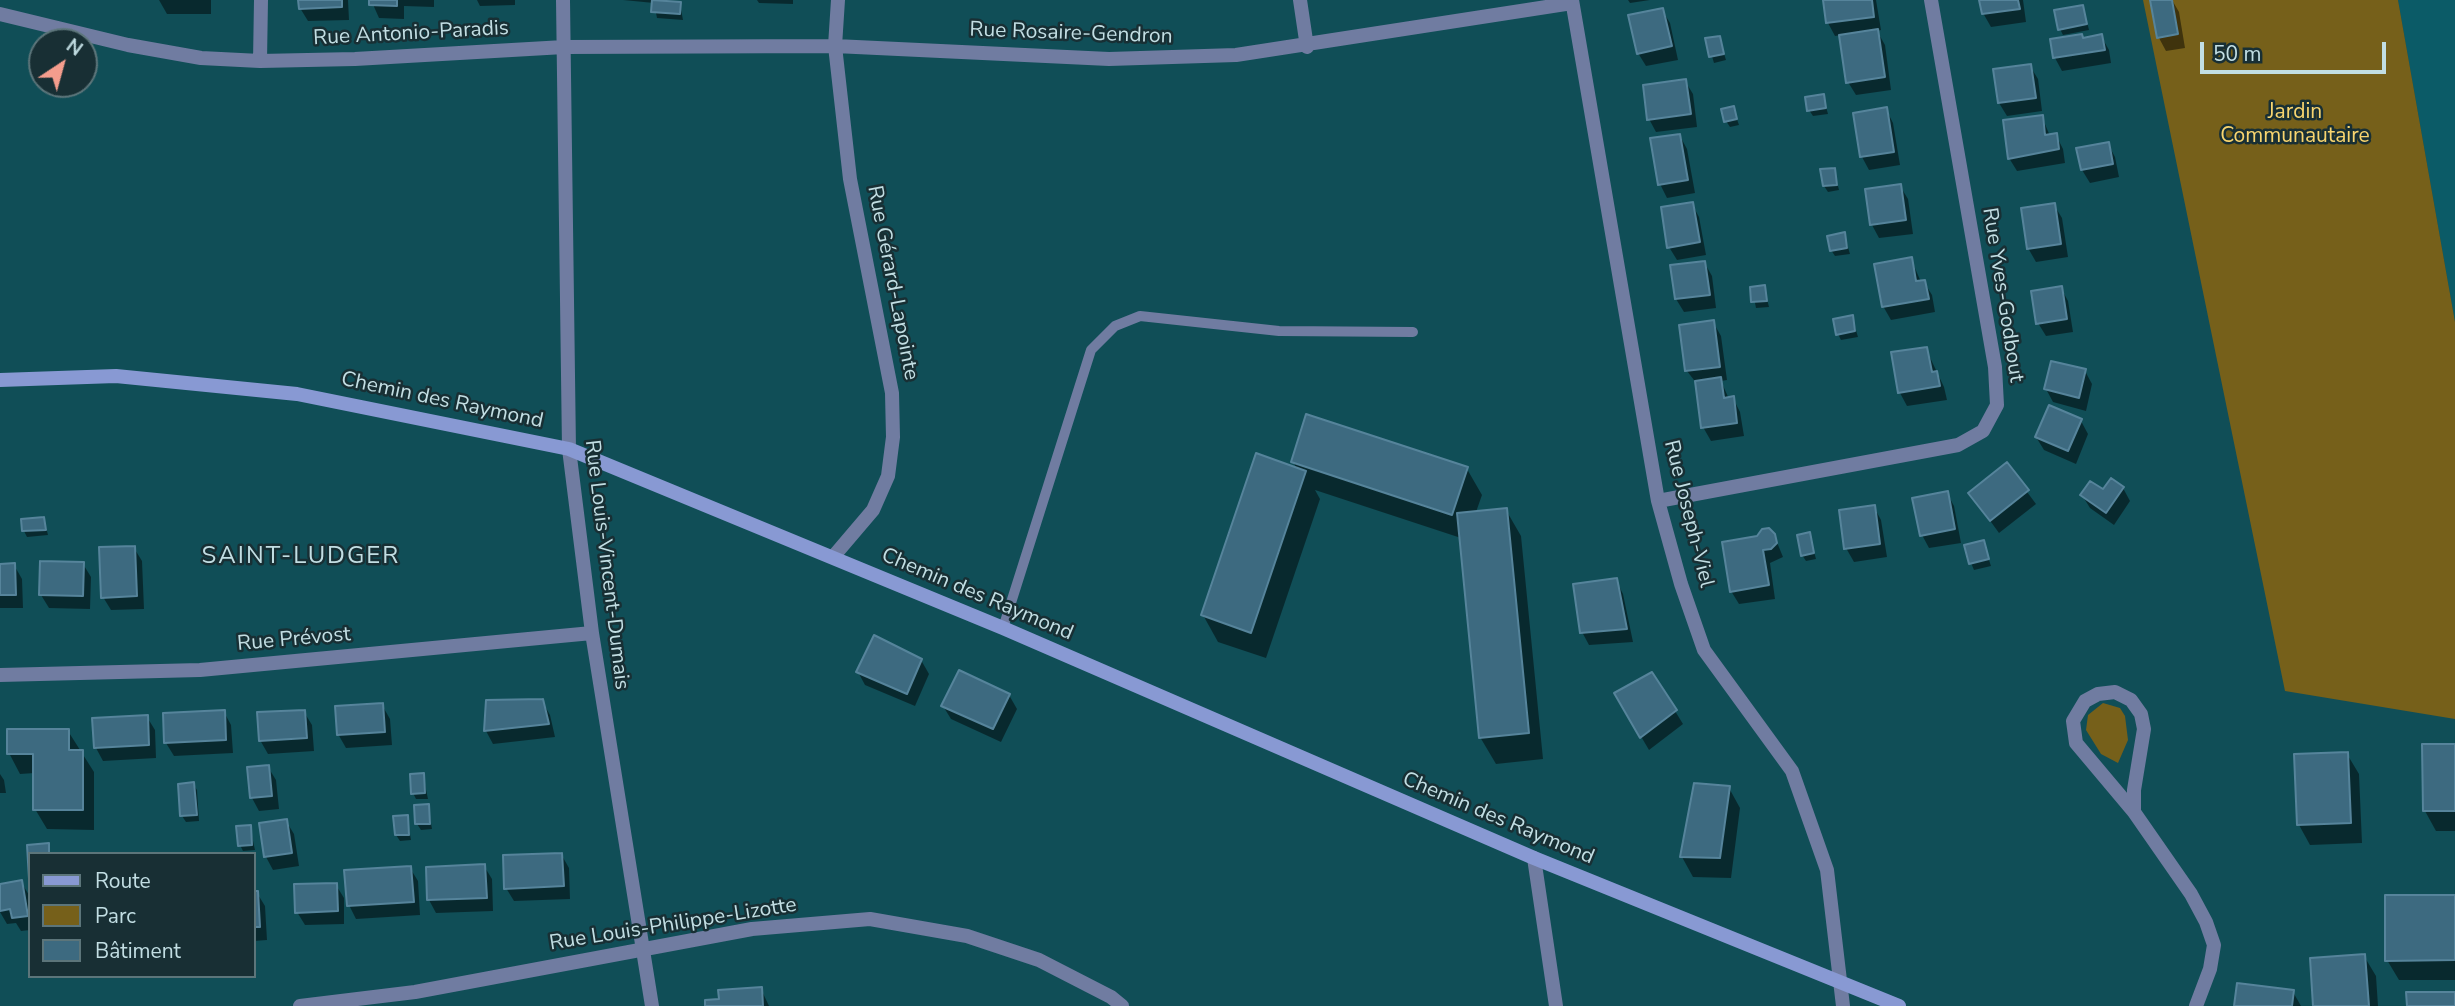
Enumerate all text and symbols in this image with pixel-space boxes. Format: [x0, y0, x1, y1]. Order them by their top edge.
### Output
street label: Rue Antonio-Paradis [313, 16, 509, 52]
street label: Rue Rosaire-Gendron [969, 18, 1173, 50]
north arrow [28, 28, 98, 98]
scale bar [2203, 28, 2388, 72]
text: N [61, 33, 88, 62]
text: 50 m [2213, 40, 2262, 68]
park label: Jardin Communautaire [2220, 100, 2370, 150]
street label: Rue Gérard-Lapointe [861, 184, 923, 382]
street label: Rue Yves-Godbout [1976, 206, 2028, 384]
street label: Chemin des Raymond [339, 367, 545, 435]
street label: Rue Joseph-Viel [1658, 438, 1718, 590]
street label: Rue Louis-Vincent-Dumais [578, 439, 634, 691]
district label: SAINT-LUDGER [203, 543, 399, 571]
street label: Chemin des Raymond [877, 543, 1077, 647]
street label: Rue Prévost [236, 622, 352, 658]
street label: Chemin des Raymond [1398, 767, 1598, 871]
legend [28, 852, 256, 978]
text: Route [95, 867, 151, 895]
street label: Rue Louis-Philippe-Lizotte [548, 893, 798, 957]
text: Parc [95, 902, 136, 930]
text: Bâtiment [95, 937, 181, 965]

